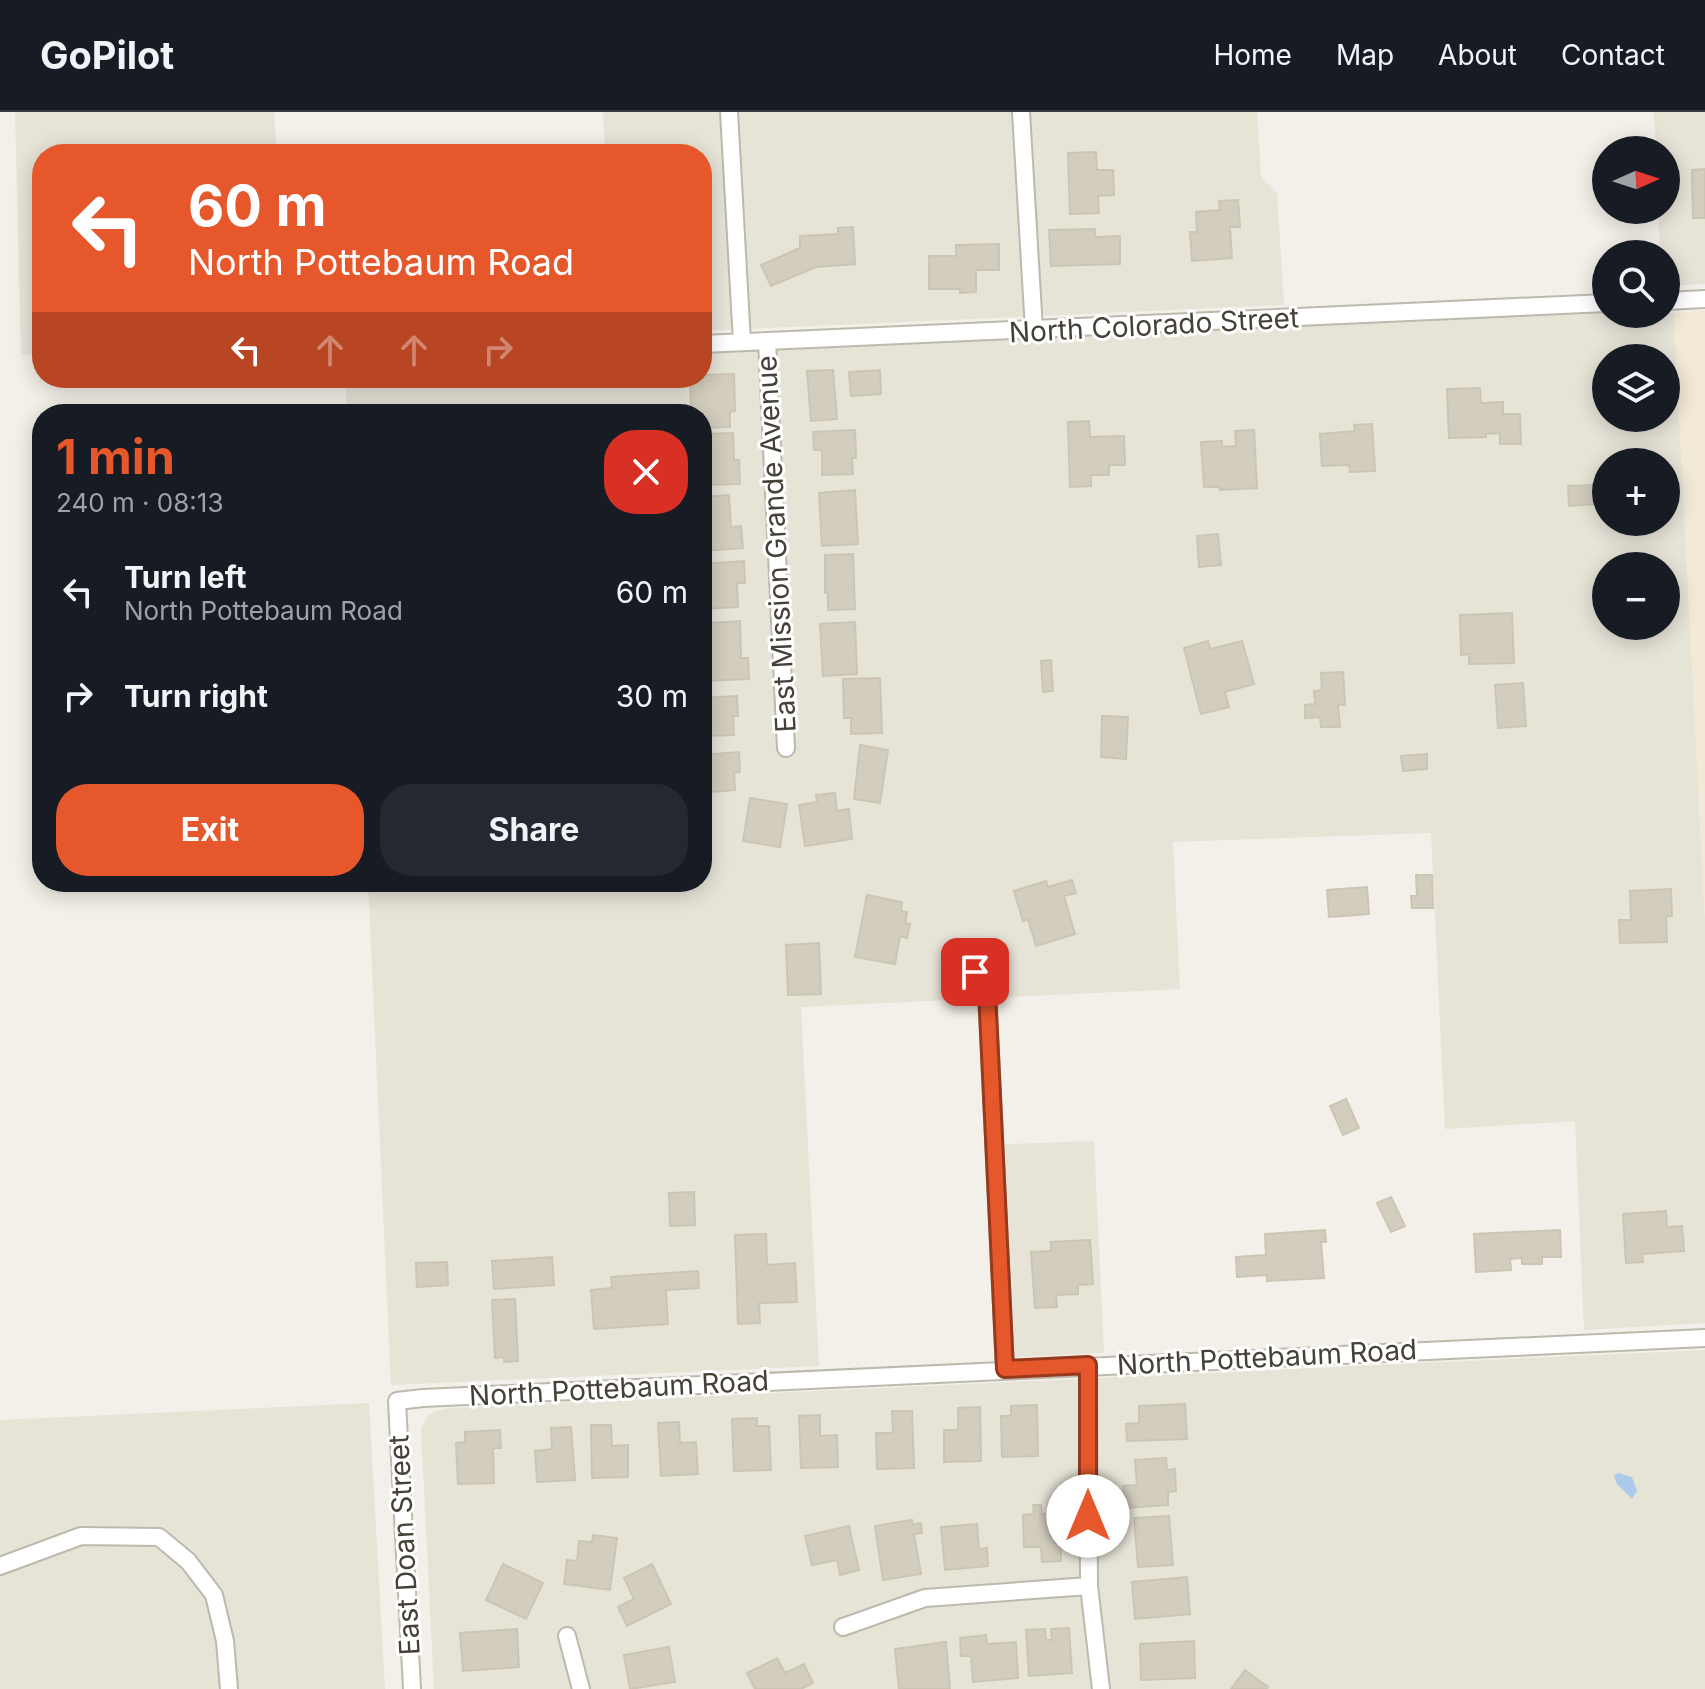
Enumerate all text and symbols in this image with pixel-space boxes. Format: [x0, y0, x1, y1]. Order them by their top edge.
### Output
text: GoPilot [40, 32, 174, 78]
text: Home [1213, 38, 1292, 72]
text: Map [1336, 38, 1394, 72]
text: About [1438, 38, 1517, 72]
text: Contact [1561, 38, 1665, 72]
north arrow [1592, 136, 1680, 224]
map controls [1592, 136, 1680, 640]
text: 60 m [188, 172, 327, 240]
icon: left [56, 176, 160, 280]
text: North Pottebaum Road [188, 240, 574, 284]
button: search [1592, 240, 1680, 328]
street label: North Colorado Street [1008, 300, 1300, 350]
icon: left [224, 328, 268, 372]
icon: ahead [308, 328, 352, 372]
icon: ahead [392, 328, 436, 372]
icon: right [476, 328, 520, 372]
button: layers [1592, 344, 1680, 432]
street label: East Mission Grande Avenue [749, 355, 803, 733]
text: 1 min [56, 427, 175, 486]
button: close [604, 430, 688, 514]
button: + [1592, 448, 1680, 536]
text: 240 m · 08:13 [56, 487, 223, 518]
button: − [1592, 552, 1680, 640]
text: Turn left [124, 559, 246, 595]
icon: left [56, 570, 100, 614]
text: 60 m [616, 574, 688, 610]
text: North Pottebaum Road [124, 595, 403, 626]
icon: right [56, 674, 100, 718]
text: Turn right [124, 678, 268, 714]
text: 30 m [616, 678, 688, 714]
button: Exit [56, 784, 364, 876]
button: Share [380, 784, 688, 876]
pin [941, 938, 1009, 1006]
icon: arrive [953, 950, 997, 994]
street label: North Pottebaum Road [1116, 1332, 1418, 1382]
street label: North Pottebaum Road [468, 1363, 770, 1413]
street label: East Doan Street [381, 1434, 427, 1656]
position arrow [1046, 1474, 1130, 1558]

